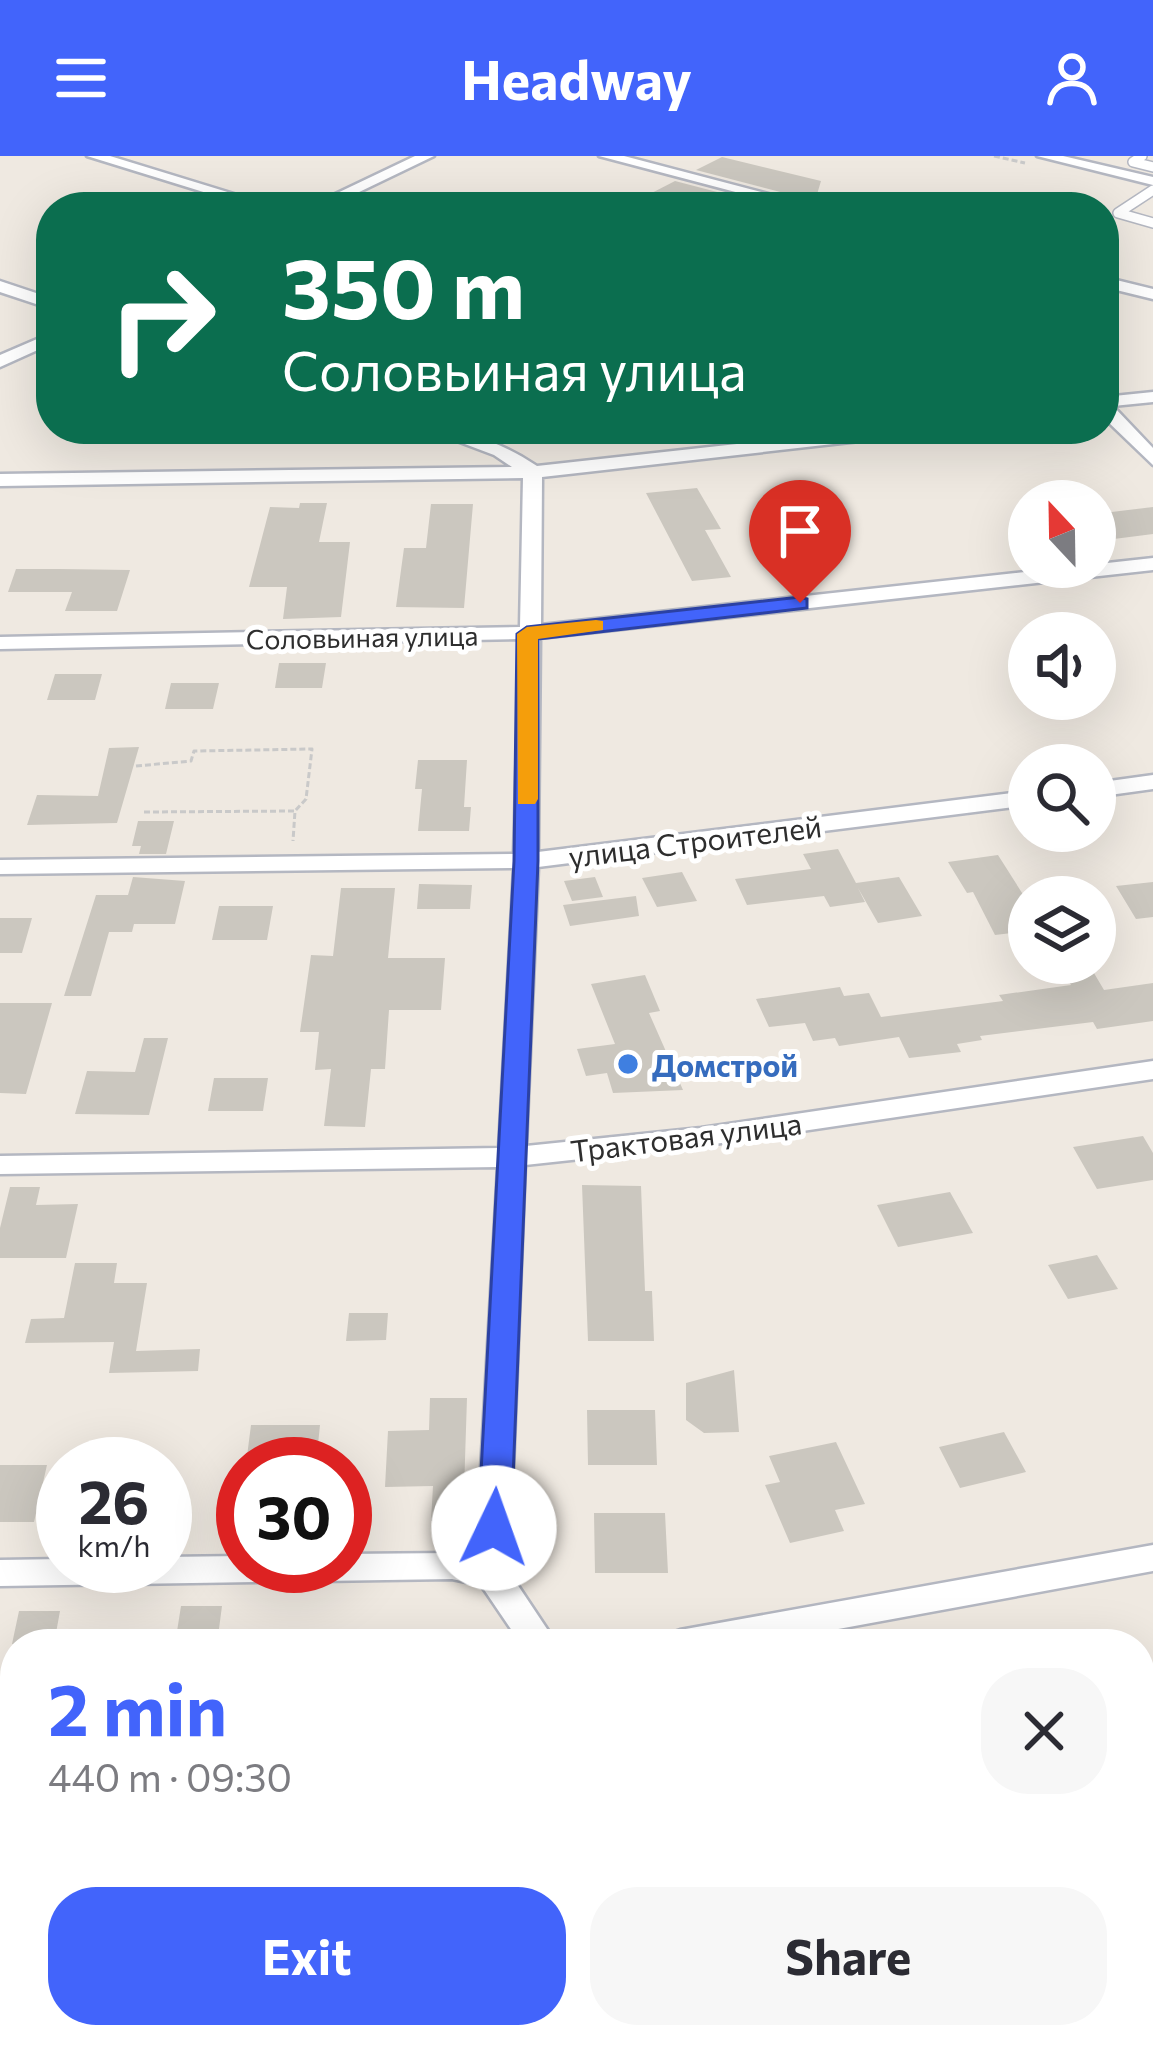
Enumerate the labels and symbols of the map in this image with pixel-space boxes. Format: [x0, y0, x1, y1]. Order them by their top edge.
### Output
pin [749, 480, 851, 603]
north arrow [1008, 480, 1116, 588]
street label: Соловьиная улица [246, 618, 478, 656]
street label: улица Строителей [566, 806, 824, 874]
place label: Домстрой [652, 1046, 798, 1083]
marker: Домстрой [615, 1051, 641, 1077]
street label: Трактовая улица [568, 1103, 804, 1169]
speed limit sign: 30 [216, 1437, 372, 1593]
position arrow [431, 1465, 557, 1591]

